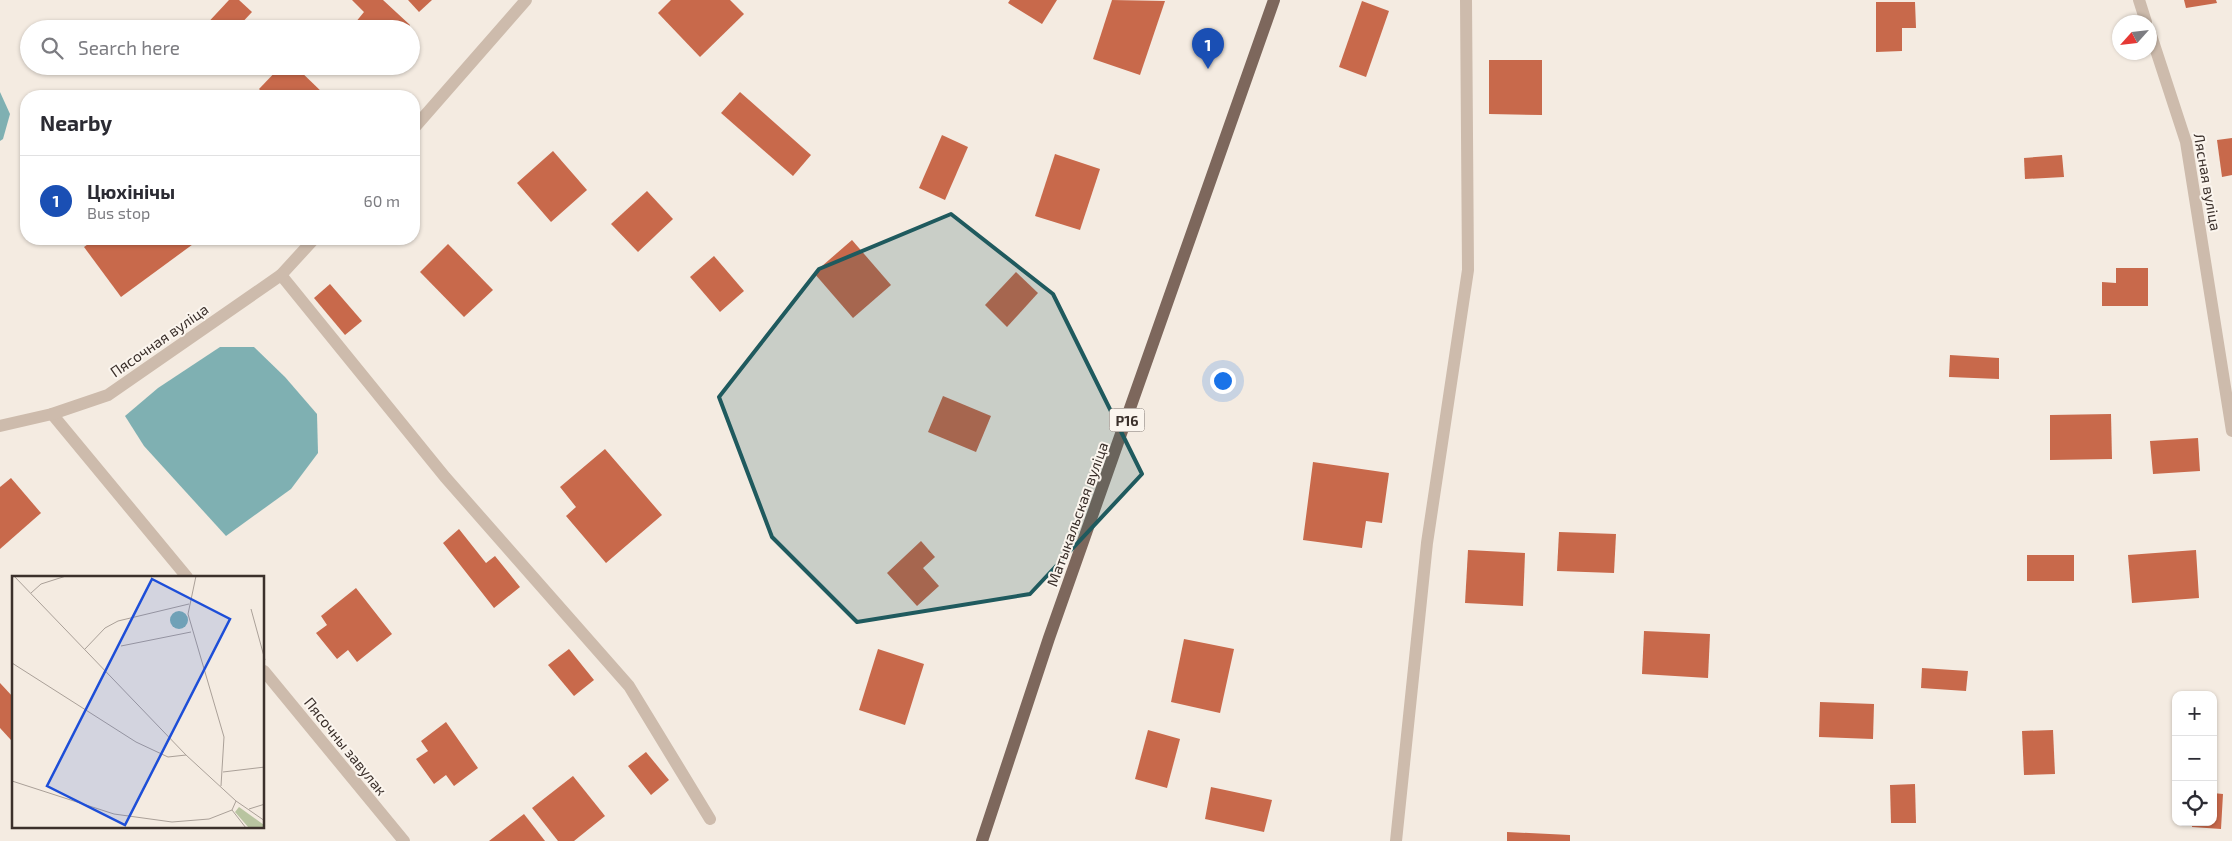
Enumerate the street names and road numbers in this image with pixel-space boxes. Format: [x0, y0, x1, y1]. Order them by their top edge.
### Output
street label: Лясная вуліца [2190, 132, 2225, 232]
street label: Пясочная вуліца [107, 299, 212, 381]
road number: Р16 [1110, 408, 1144, 432]
street label: Матыкальская вуліца [1042, 439, 1112, 589]
street label: Пясочны завулак [300, 693, 391, 799]

